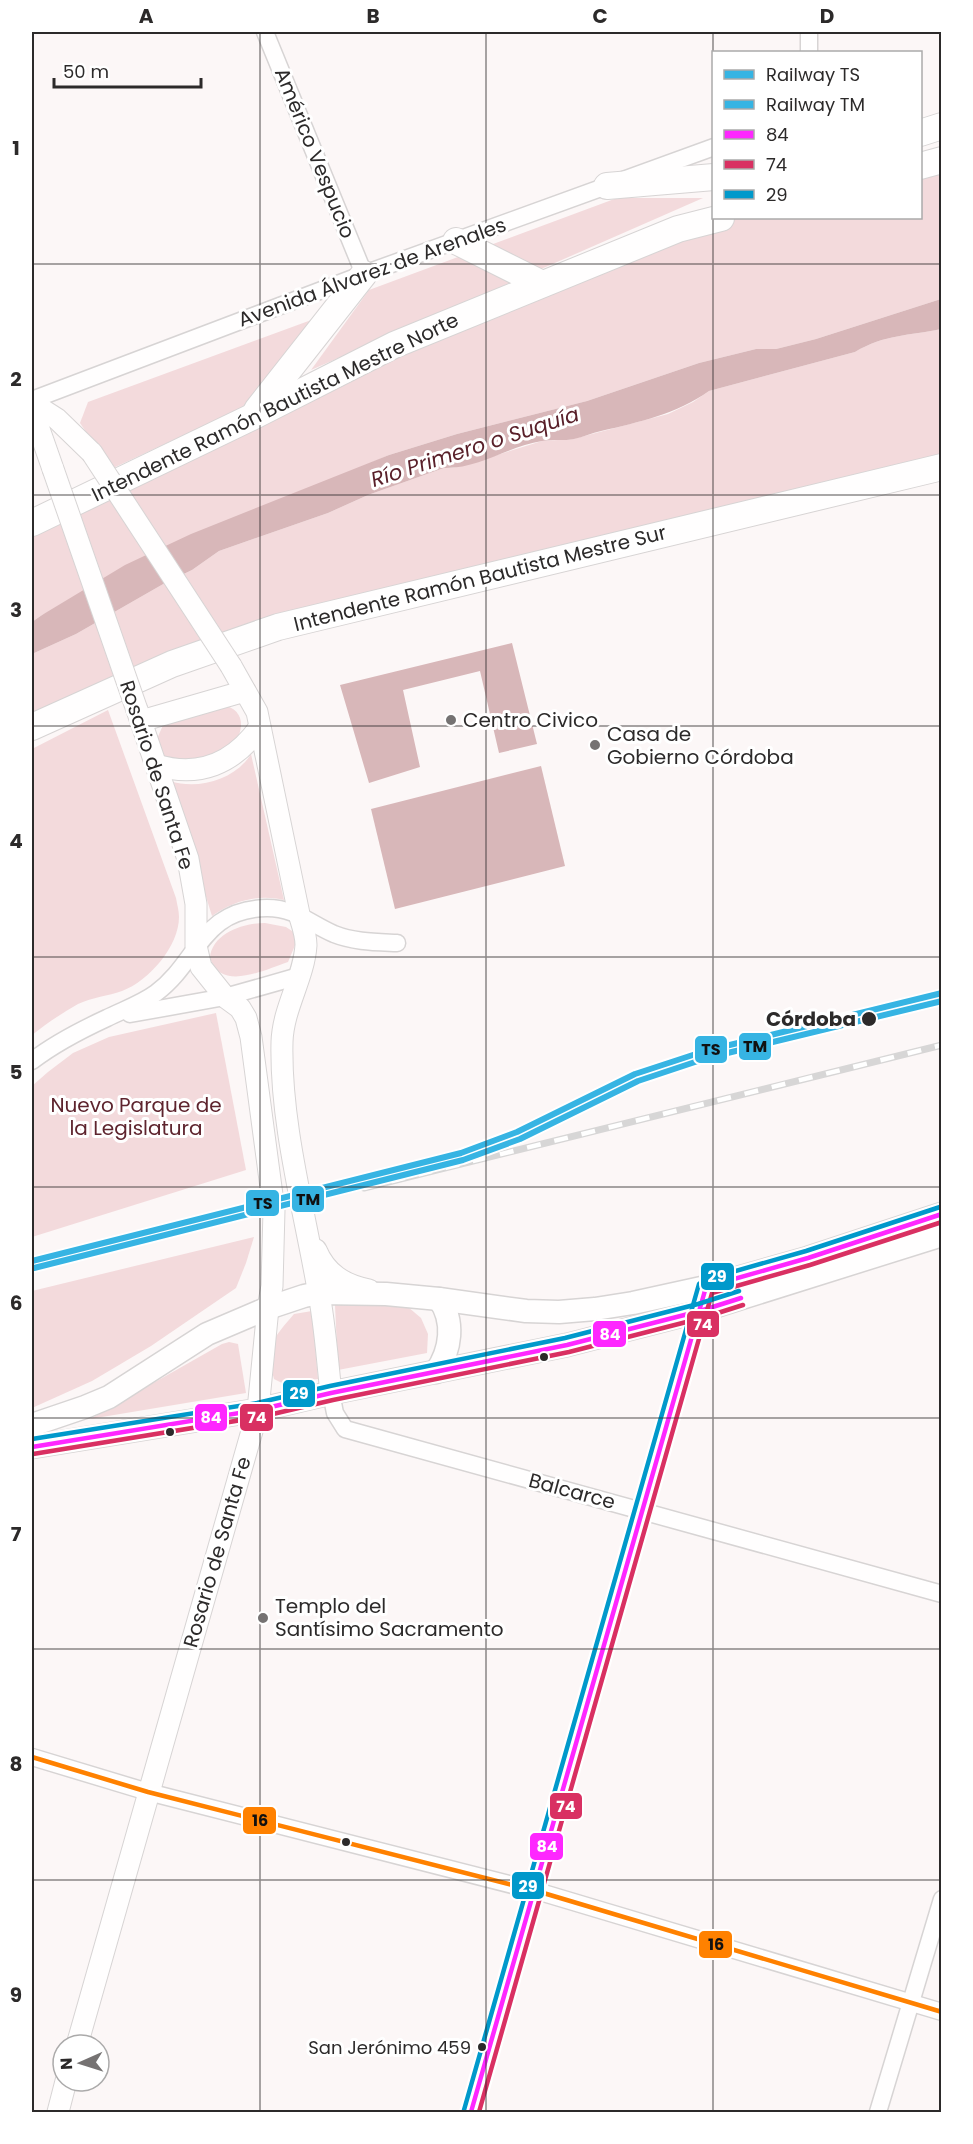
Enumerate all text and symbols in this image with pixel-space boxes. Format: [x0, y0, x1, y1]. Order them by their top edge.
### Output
text: A [139, 2, 154, 30]
text: B [366, 2, 380, 30]
text: C [592, 2, 608, 30]
text: D [820, 2, 834, 30]
scale bar [54, 51, 201, 89]
legend [712, 51, 922, 219]
text: 50 m [63, 59, 109, 84]
text: Railway TS [766, 62, 860, 87]
street label: Américo Vespucio [268, 64, 362, 242]
text: Railway TM [766, 92, 865, 117]
text: 84 [766, 122, 789, 147]
text: 1 [12, 134, 20, 162]
text: 74 [766, 152, 787, 177]
text: 29 [766, 182, 788, 207]
street label: Avenida Álvarez de Arenales [234, 210, 510, 334]
street label: Intendente Ramón Bautista Mestre Norte [87, 306, 463, 508]
text: 2 [10, 365, 22, 393]
water label: Río Primero o Suquía [367, 399, 583, 494]
street label: Intendente Ramón Bautista Mestre Sur [291, 518, 669, 638]
text: 3 [10, 596, 22, 624]
street label: Rosario de Santa Fe [113, 677, 201, 873]
place label: Centro Civico [463, 706, 598, 734]
marker: Centro Civico [444, 713, 458, 727]
place label: Casa de Gobierno Córdoba [607, 720, 794, 771]
marker: Casa de Gobierno Córdoba [588, 738, 602, 752]
text: 4 [9, 827, 23, 855]
place label: Córdoba [766, 1005, 856, 1033]
marker: Córdoba [860, 1010, 878, 1028]
line badge: TM [738, 1032, 772, 1061]
line badge: TS [694, 1035, 728, 1064]
text: TM [743, 1035, 767, 1058]
text: TS [701, 1038, 721, 1061]
text: 5 [10, 1058, 23, 1086]
park label: Nuevo Parque de la Legislatura [50, 1091, 222, 1142]
line badge: TM [291, 1185, 325, 1213]
text: TM [296, 1188, 320, 1211]
line badge: TS [245, 1189, 280, 1217]
text: TS [253, 1192, 273, 1215]
line badge: 29 [700, 1262, 735, 1291]
text: 29 [708, 1265, 727, 1288]
text: 6 [10, 1289, 22, 1317]
line badge: 74 [686, 1310, 720, 1338]
text: 74 [693, 1313, 713, 1336]
line badge: 84 [592, 1320, 627, 1348]
text: 84 [599, 1323, 621, 1346]
unlabelled marker [538, 1351, 550, 1363]
line badge: 29 [282, 1379, 316, 1408]
text: 29 [290, 1382, 309, 1405]
line badge: 84 [194, 1403, 228, 1432]
line badge: 74 [239, 1403, 274, 1432]
text: 84 [200, 1406, 222, 1429]
text: 74 [247, 1406, 267, 1429]
unlabelled marker [164, 1426, 176, 1438]
street label: Rosario de Santa Fe [176, 1453, 258, 1651]
street label: Balcarce [526, 1466, 618, 1516]
text: 7 [11, 1520, 22, 1548]
place label: Templo del Santísimo Sacramento [275, 1592, 504, 1643]
marker: Templo del Santísimo Sacramento [256, 1611, 270, 1625]
text: 8 [10, 1750, 22, 1778]
line badge: 74 [549, 1792, 583, 1820]
text: 74 [556, 1795, 576, 1818]
line badge: 16 [242, 1806, 277, 1835]
text: 16 [252, 1809, 268, 1832]
line badge: 84 [529, 1832, 564, 1861]
text: 84 [536, 1835, 558, 1858]
unlabelled marker [340, 1836, 352, 1848]
line badge: 29 [511, 1871, 545, 1900]
text: 29 [519, 1875, 538, 1898]
line badge: 16 [698, 1930, 733, 1959]
text: 16 [708, 1933, 724, 1956]
text: 9 [10, 1981, 22, 2009]
north arrow [51, 2033, 111, 2093]
place label: San Jerónimo 459 [308, 2035, 471, 2060]
marker: San Jerónimo 459 [476, 2041, 488, 2053]
text: N [55, 2057, 78, 2070]

